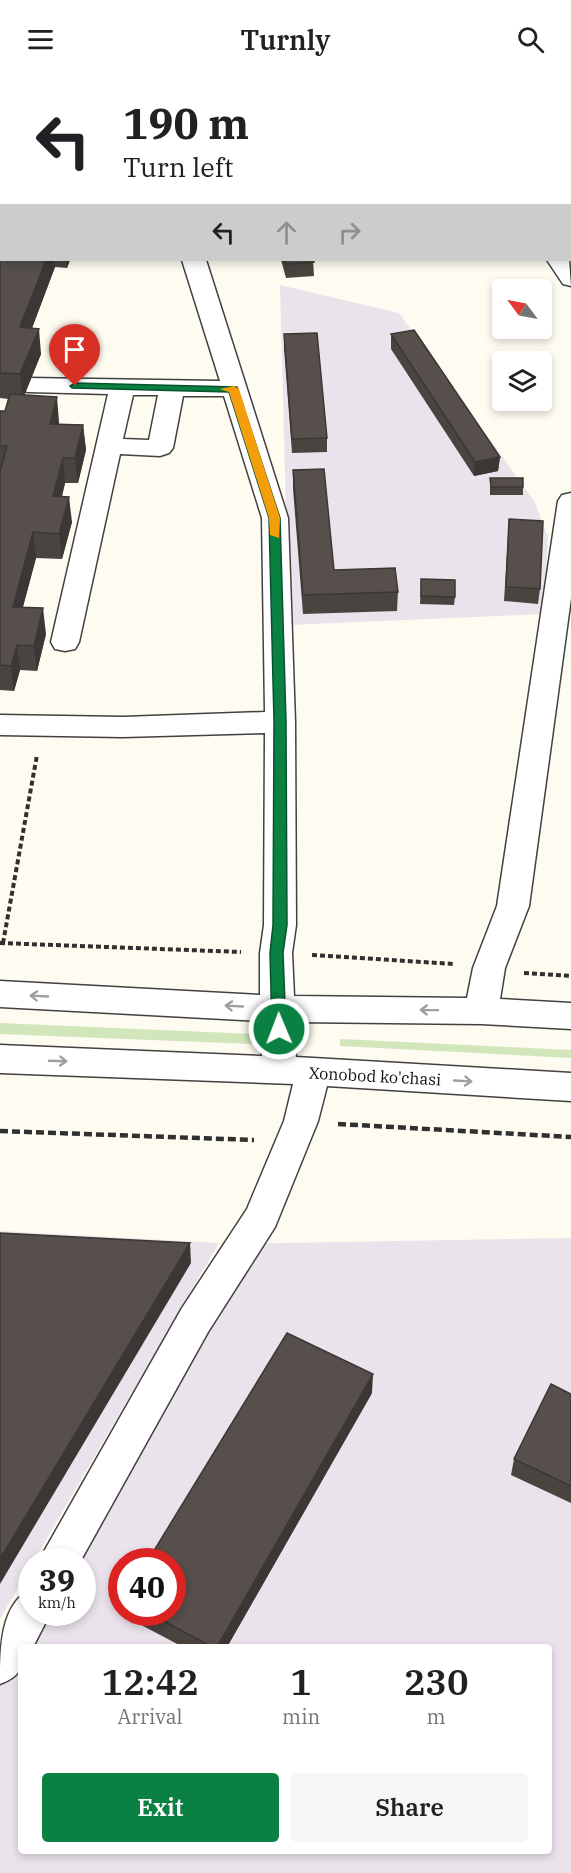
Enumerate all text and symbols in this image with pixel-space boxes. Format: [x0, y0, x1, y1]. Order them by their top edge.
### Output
text: Turnly [241, 22, 330, 57]
icon: menu [24, 23, 57, 56]
icon: search [514, 23, 547, 56]
text: 190 m [123, 96, 249, 151]
icon: left [24, 102, 102, 180]
text: Turn left [123, 149, 234, 184]
icon: left [207, 216, 240, 249]
icon: ahead [270, 216, 303, 249]
icon: right [333, 216, 366, 249]
north arrow [492, 279, 552, 339]
map controls [492, 279, 552, 411]
pin [49, 324, 100, 386]
icon: arrive [58, 333, 91, 366]
button: layers [492, 351, 552, 411]
one-way arrow [30, 990, 49, 1001]
position arrow [247, 997, 311, 1061]
one-way arrow [224, 1001, 244, 1012]
one-way arrow [419, 1004, 439, 1016]
one-way arrow [48, 1055, 68, 1067]
street label: Xonobod ko'chasi [308, 1063, 442, 1089]
one-way arrow [452, 1075, 472, 1086]
speed limit sign: 40 [108, 1548, 186, 1626]
text: 39 [39, 1560, 75, 1599]
text: km/h [38, 1593, 76, 1612]
text: 12:42 [101, 1658, 199, 1705]
text: 1 [290, 1658, 312, 1705]
text: 230 [404, 1658, 469, 1705]
text: Arrival [117, 1703, 183, 1730]
text: min [282, 1703, 320, 1730]
text: m [427, 1703, 446, 1730]
button: Exit [42, 1773, 279, 1842]
button: Share [291, 1773, 528, 1842]

